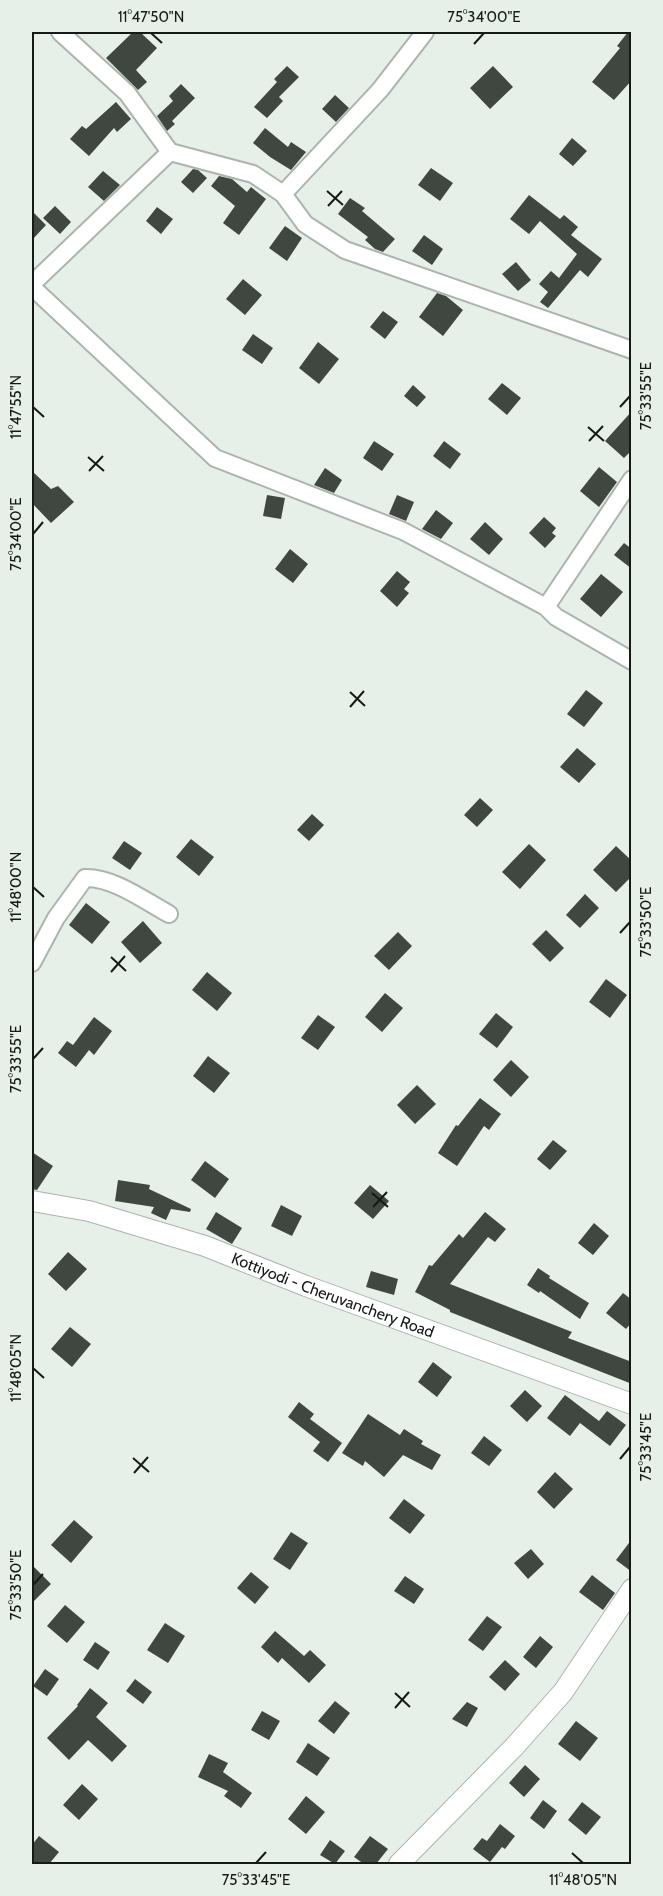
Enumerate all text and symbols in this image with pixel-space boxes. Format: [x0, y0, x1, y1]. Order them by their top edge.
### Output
text: 11°47'50"N [118, 8, 184, 26]
text: 75°34'00"E [447, 8, 521, 26]
text: 75°33'55"E [637, 362, 655, 430]
text: 11°47'55"N [7, 375, 25, 439]
text: 75°34'00"E [7, 497, 25, 571]
text: 11°48'00"N [7, 852, 25, 922]
text: 75°33'50"E [637, 887, 655, 957]
text: 75°33'55"E [7, 1025, 25, 1093]
street label: Kottiyodi - Cheruvanchery Road [229, 1249, 437, 1342]
text: 11°48'05"N [7, 1334, 25, 1402]
text: 75°33'45"E [637, 1413, 655, 1481]
text: 75°33'50"E [7, 1550, 25, 1620]
text: 75°33'45"E [222, 1871, 290, 1889]
text: 11°48'05"N [549, 1871, 617, 1889]

